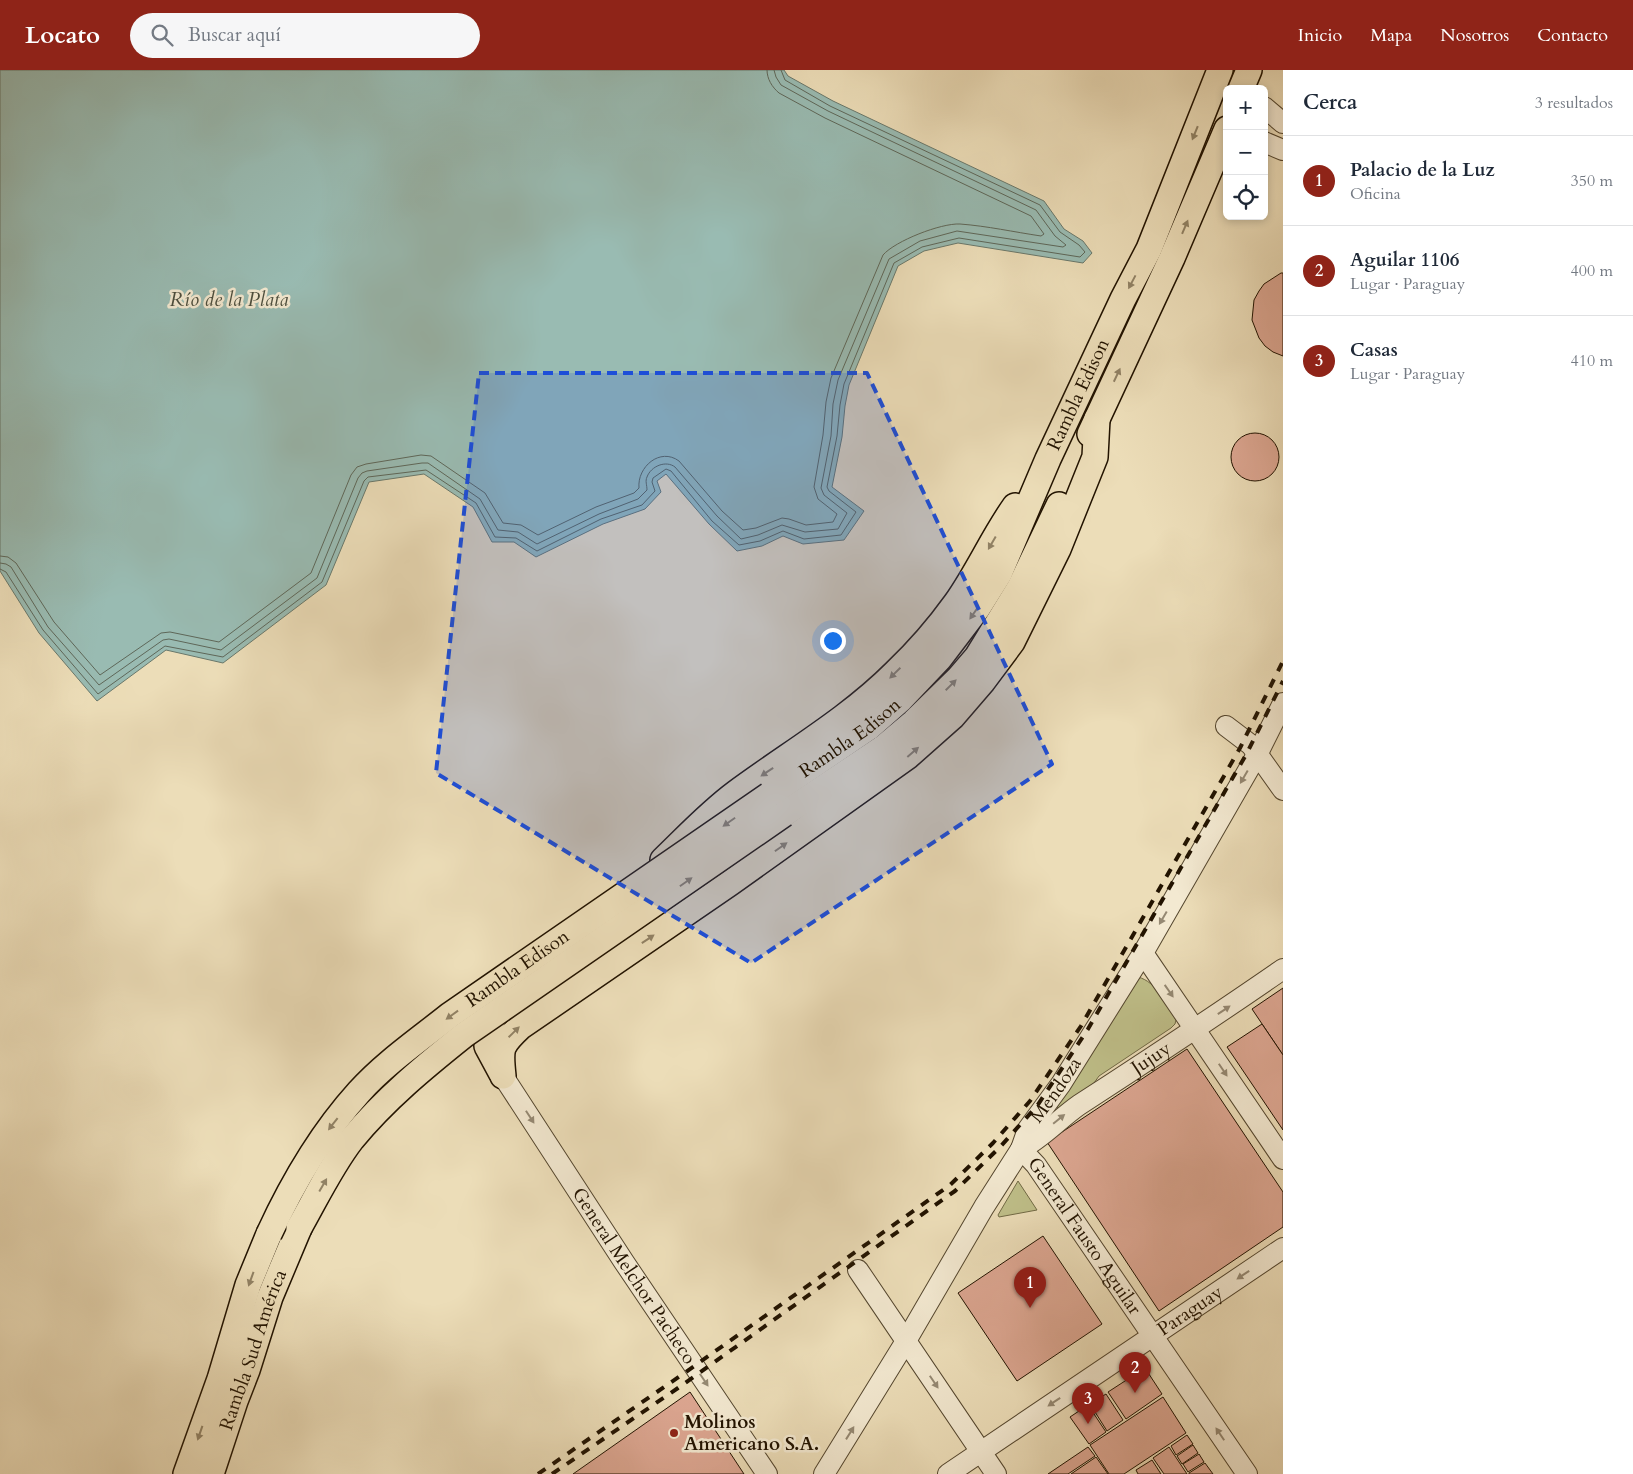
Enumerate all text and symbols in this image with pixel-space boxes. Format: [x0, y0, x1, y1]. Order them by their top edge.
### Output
search box [130, 13, 480, 58]
text: Locato [25, 19, 100, 52]
icon: search [148, 21, 176, 49]
text: Buscar aquí [188, 22, 281, 48]
text: Inicio [1298, 23, 1342, 48]
text: Mapa [1370, 23, 1412, 48]
text: Nosotros [1440, 23, 1509, 48]
text: Contacto [1537, 23, 1608, 48]
map controls [1223, 85, 1268, 220]
button: + [1223, 85, 1268, 130]
text: Cerca [1303, 88, 1357, 117]
text: 3 resultados [1535, 92, 1613, 114]
one-way arrow [1191, 126, 1199, 141]
button: − [1223, 130, 1268, 175]
text: Palacio de la Luz [1350, 157, 1495, 183]
text: 1 [1315, 170, 1323, 192]
text: 350 m [1571, 170, 1613, 192]
button: locate [1223, 175, 1268, 220]
text: Oficina [1350, 183, 1401, 205]
one-way arrow [1181, 219, 1189, 234]
text: Aguilar 1106 [1350, 247, 1459, 273]
text: 2 [1315, 260, 1323, 282]
text: 400 m [1571, 260, 1613, 282]
text: Lugar · Paraguay [1350, 273, 1465, 295]
one-way arrow [1127, 275, 1136, 289]
water label: Río de la Plata [170, 286, 289, 313]
street label: Rambla Edison [1041, 334, 1116, 455]
text: Casas [1350, 337, 1398, 363]
text: 3 [1315, 350, 1323, 372]
text: 410 m [1571, 350, 1613, 372]
text: Lugar · Paraguay [1350, 363, 1465, 385]
one-way arrow [1114, 368, 1122, 382]
one-way arrow [987, 536, 996, 549]
one-way arrow [969, 606, 979, 620]
your location [820, 628, 846, 654]
one-way arrow [889, 667, 901, 679]
one-way arrow [945, 680, 957, 692]
street label: Rambla Edison [794, 692, 907, 784]
one-way arrow [907, 747, 919, 758]
one-way arrow [760, 767, 774, 777]
one-way arrow [1239, 771, 1248, 784]
one-way arrow [722, 817, 736, 827]
one-way arrow [774, 842, 788, 852]
one-way arrow [679, 877, 693, 887]
one-way arrow [1159, 911, 1167, 926]
street label: Rambla Edison [460, 923, 575, 1013]
one-way arrow [641, 934, 654, 944]
one-way arrow [1164, 985, 1174, 998]
one-way arrow [1217, 1005, 1230, 1015]
one-way arrow [445, 1010, 459, 1020]
one-way arrow [508, 1026, 520, 1038]
street label: Jujuy [1124, 1035, 1176, 1082]
street label: Mendoza [1024, 1052, 1087, 1128]
one-way arrow [1218, 1063, 1228, 1077]
one-way arrow [525, 1110, 534, 1124]
one-way arrow [1053, 1114, 1066, 1125]
one-way arrow [327, 1117, 338, 1130]
street label: General Fausto Aguilar [1022, 1152, 1148, 1320]
one-way arrow [319, 1178, 327, 1192]
street label: General Melchor Pacheco [566, 1182, 702, 1369]
street label: Rambla Sud América [213, 1266, 293, 1434]
pin: 1 [1014, 1267, 1046, 1308]
one-way arrow [1236, 1270, 1249, 1280]
one-way arrow [247, 1272, 255, 1287]
street label: Paraguay [1152, 1279, 1228, 1342]
pin: 2 [1119, 1352, 1151, 1393]
one-way arrow [699, 1373, 709, 1387]
one-way arrow [929, 1375, 939, 1389]
pin: 3 [1072, 1383, 1104, 1424]
one-way arrow [1048, 1397, 1061, 1407]
place label: Molinos Americano S.A. [684, 1409, 819, 1457]
one-way arrow [196, 1426, 203, 1441]
one-way arrow [845, 1426, 855, 1439]
marker: Molinos Americano S.A. [668, 1427, 680, 1439]
one-way arrow [1215, 1427, 1225, 1440]

